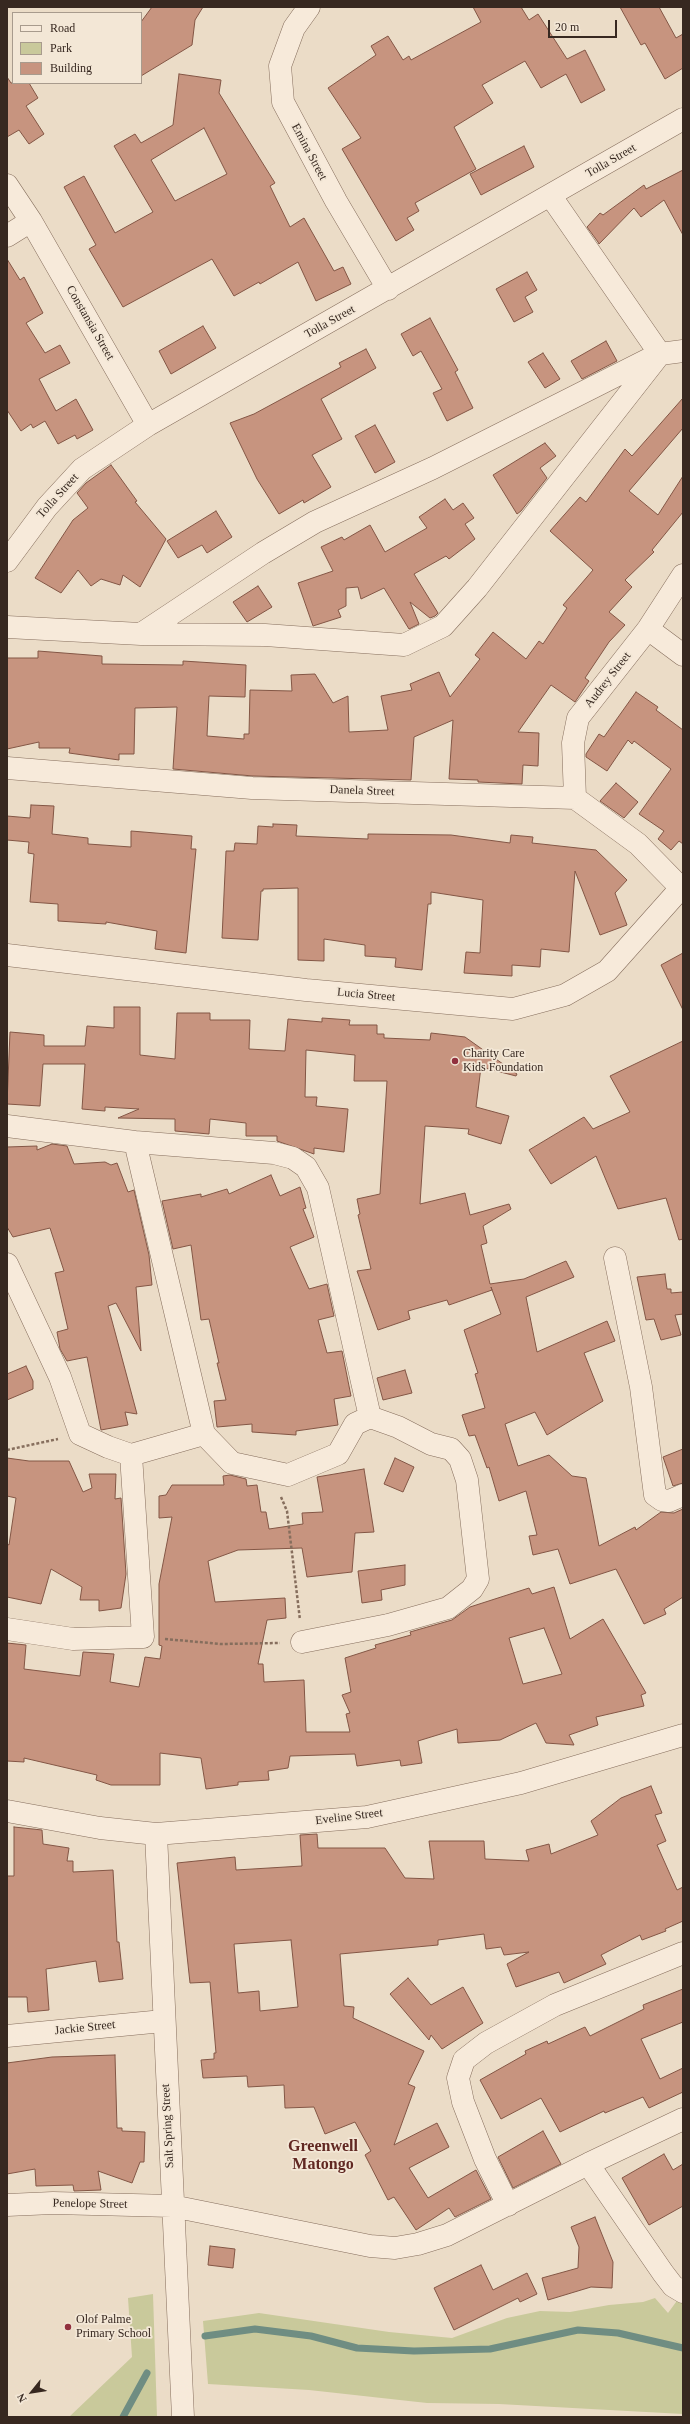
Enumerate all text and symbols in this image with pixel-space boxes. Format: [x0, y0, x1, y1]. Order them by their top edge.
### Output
legend [12, 12, 142, 84]
scale bar [550, 12, 619, 38]
text: 20 m [555, 20, 579, 34]
text: Road [50, 21, 75, 35]
text: Park [50, 41, 72, 55]
text: Building [50, 61, 92, 75]
street label: Emina Street [288, 121, 330, 183]
street label: Tolla Street [583, 141, 639, 181]
street label: Constansia Street [63, 283, 117, 363]
street label: Tolla Street [302, 302, 358, 342]
street label: Tolla Street [34, 471, 82, 521]
street label: Audrey Street [582, 649, 634, 711]
street label: Danela Street [329, 783, 395, 799]
street label: Lucia Street [336, 985, 396, 1005]
place label: Charity Care Kids Foundation [463, 1047, 543, 1075]
marker: Charity Care Kids Foundation [450, 1056, 460, 1066]
street label: Eveline Street [315, 1806, 383, 1828]
street label: Jackie Street [54, 2018, 116, 2038]
street label: Salt Spring Street [159, 2083, 177, 2169]
district label: Greenwell Matongo [288, 2137, 358, 2175]
street label: Penelope Street [52, 2196, 128, 2212]
place label: Olof Palme Primary School [76, 2313, 151, 2341]
marker: Olof Palme Primary School [63, 2322, 73, 2332]
north arrow [12, 2372, 52, 2412]
text: N [14, 2392, 29, 2404]

